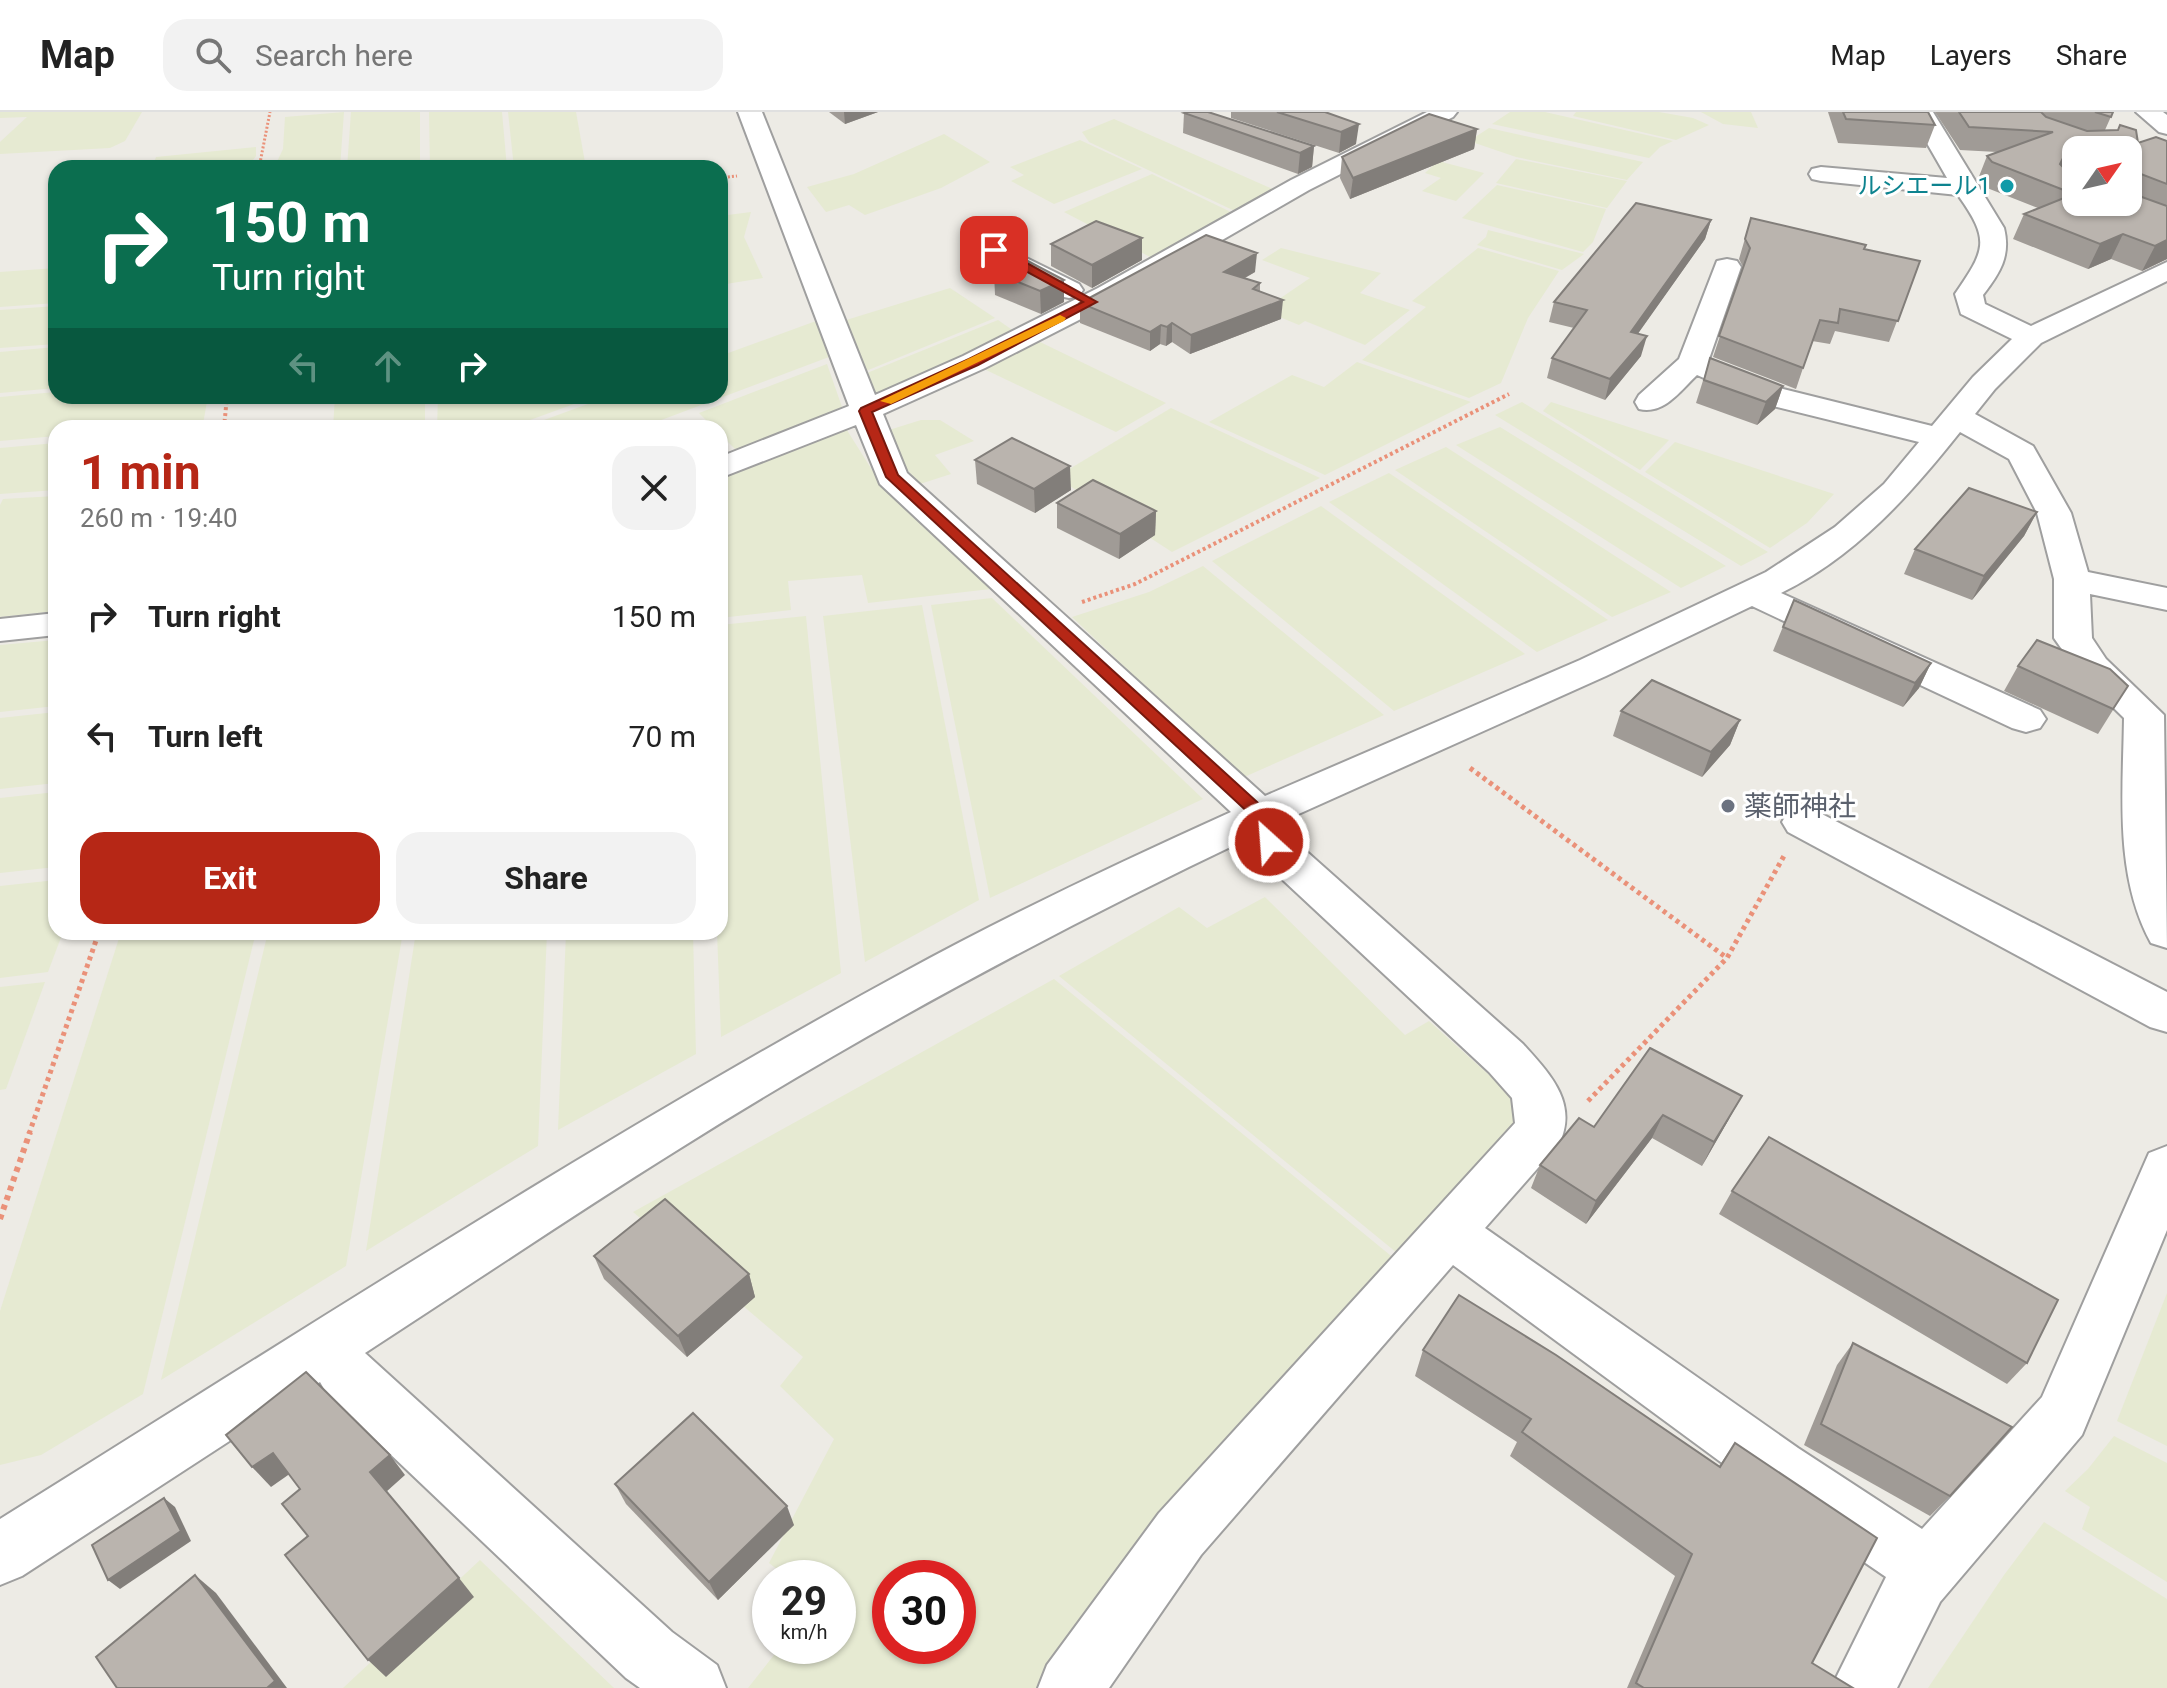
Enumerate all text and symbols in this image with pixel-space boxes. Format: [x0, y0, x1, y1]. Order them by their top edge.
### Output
search box [163, 19, 723, 91]
text: Map [40, 33, 115, 77]
icon: search [191, 33, 235, 77]
text: Search here [255, 38, 413, 73]
text: Map [1830, 39, 1886, 72]
text: Layers [1930, 39, 2012, 72]
text: Share [2056, 39, 2127, 72]
north arrow [2062, 136, 2142, 216]
map controls [2062, 136, 2142, 216]
place label: ルシエール1 [1858, 172, 1991, 200]
marker: ルシエール1 [1998, 177, 2016, 195]
text: 150 m [212, 190, 371, 256]
icon: right [80, 192, 184, 296]
pin [960, 216, 1028, 284]
icon: arrive [972, 228, 1016, 272]
text: Turn right [212, 257, 365, 299]
icon: left [282, 344, 326, 388]
icon: ahead [366, 344, 410, 388]
icon: right [450, 344, 494, 388]
text: 1 min [80, 444, 201, 501]
button: close [612, 446, 696, 530]
text: 260 m · 19:40 [80, 503, 238, 533]
icon: right [80, 594, 124, 638]
text: Turn right [148, 599, 281, 634]
text: 150 m [612, 599, 696, 634]
icon: left [80, 714, 124, 758]
text: Turn left [148, 719, 263, 754]
text: 70 m [629, 719, 696, 754]
place label: 薬師神社 [1744, 790, 1856, 823]
marker: 薬師神社 [1719, 797, 1737, 815]
position arrow [1227, 800, 1311, 884]
button: Exit [80, 832, 380, 924]
button: Share [396, 832, 696, 924]
speed limit sign: 30 [872, 1560, 976, 1664]
text: 29 [781, 1578, 827, 1625]
text: km/h [781, 1620, 827, 1644]

